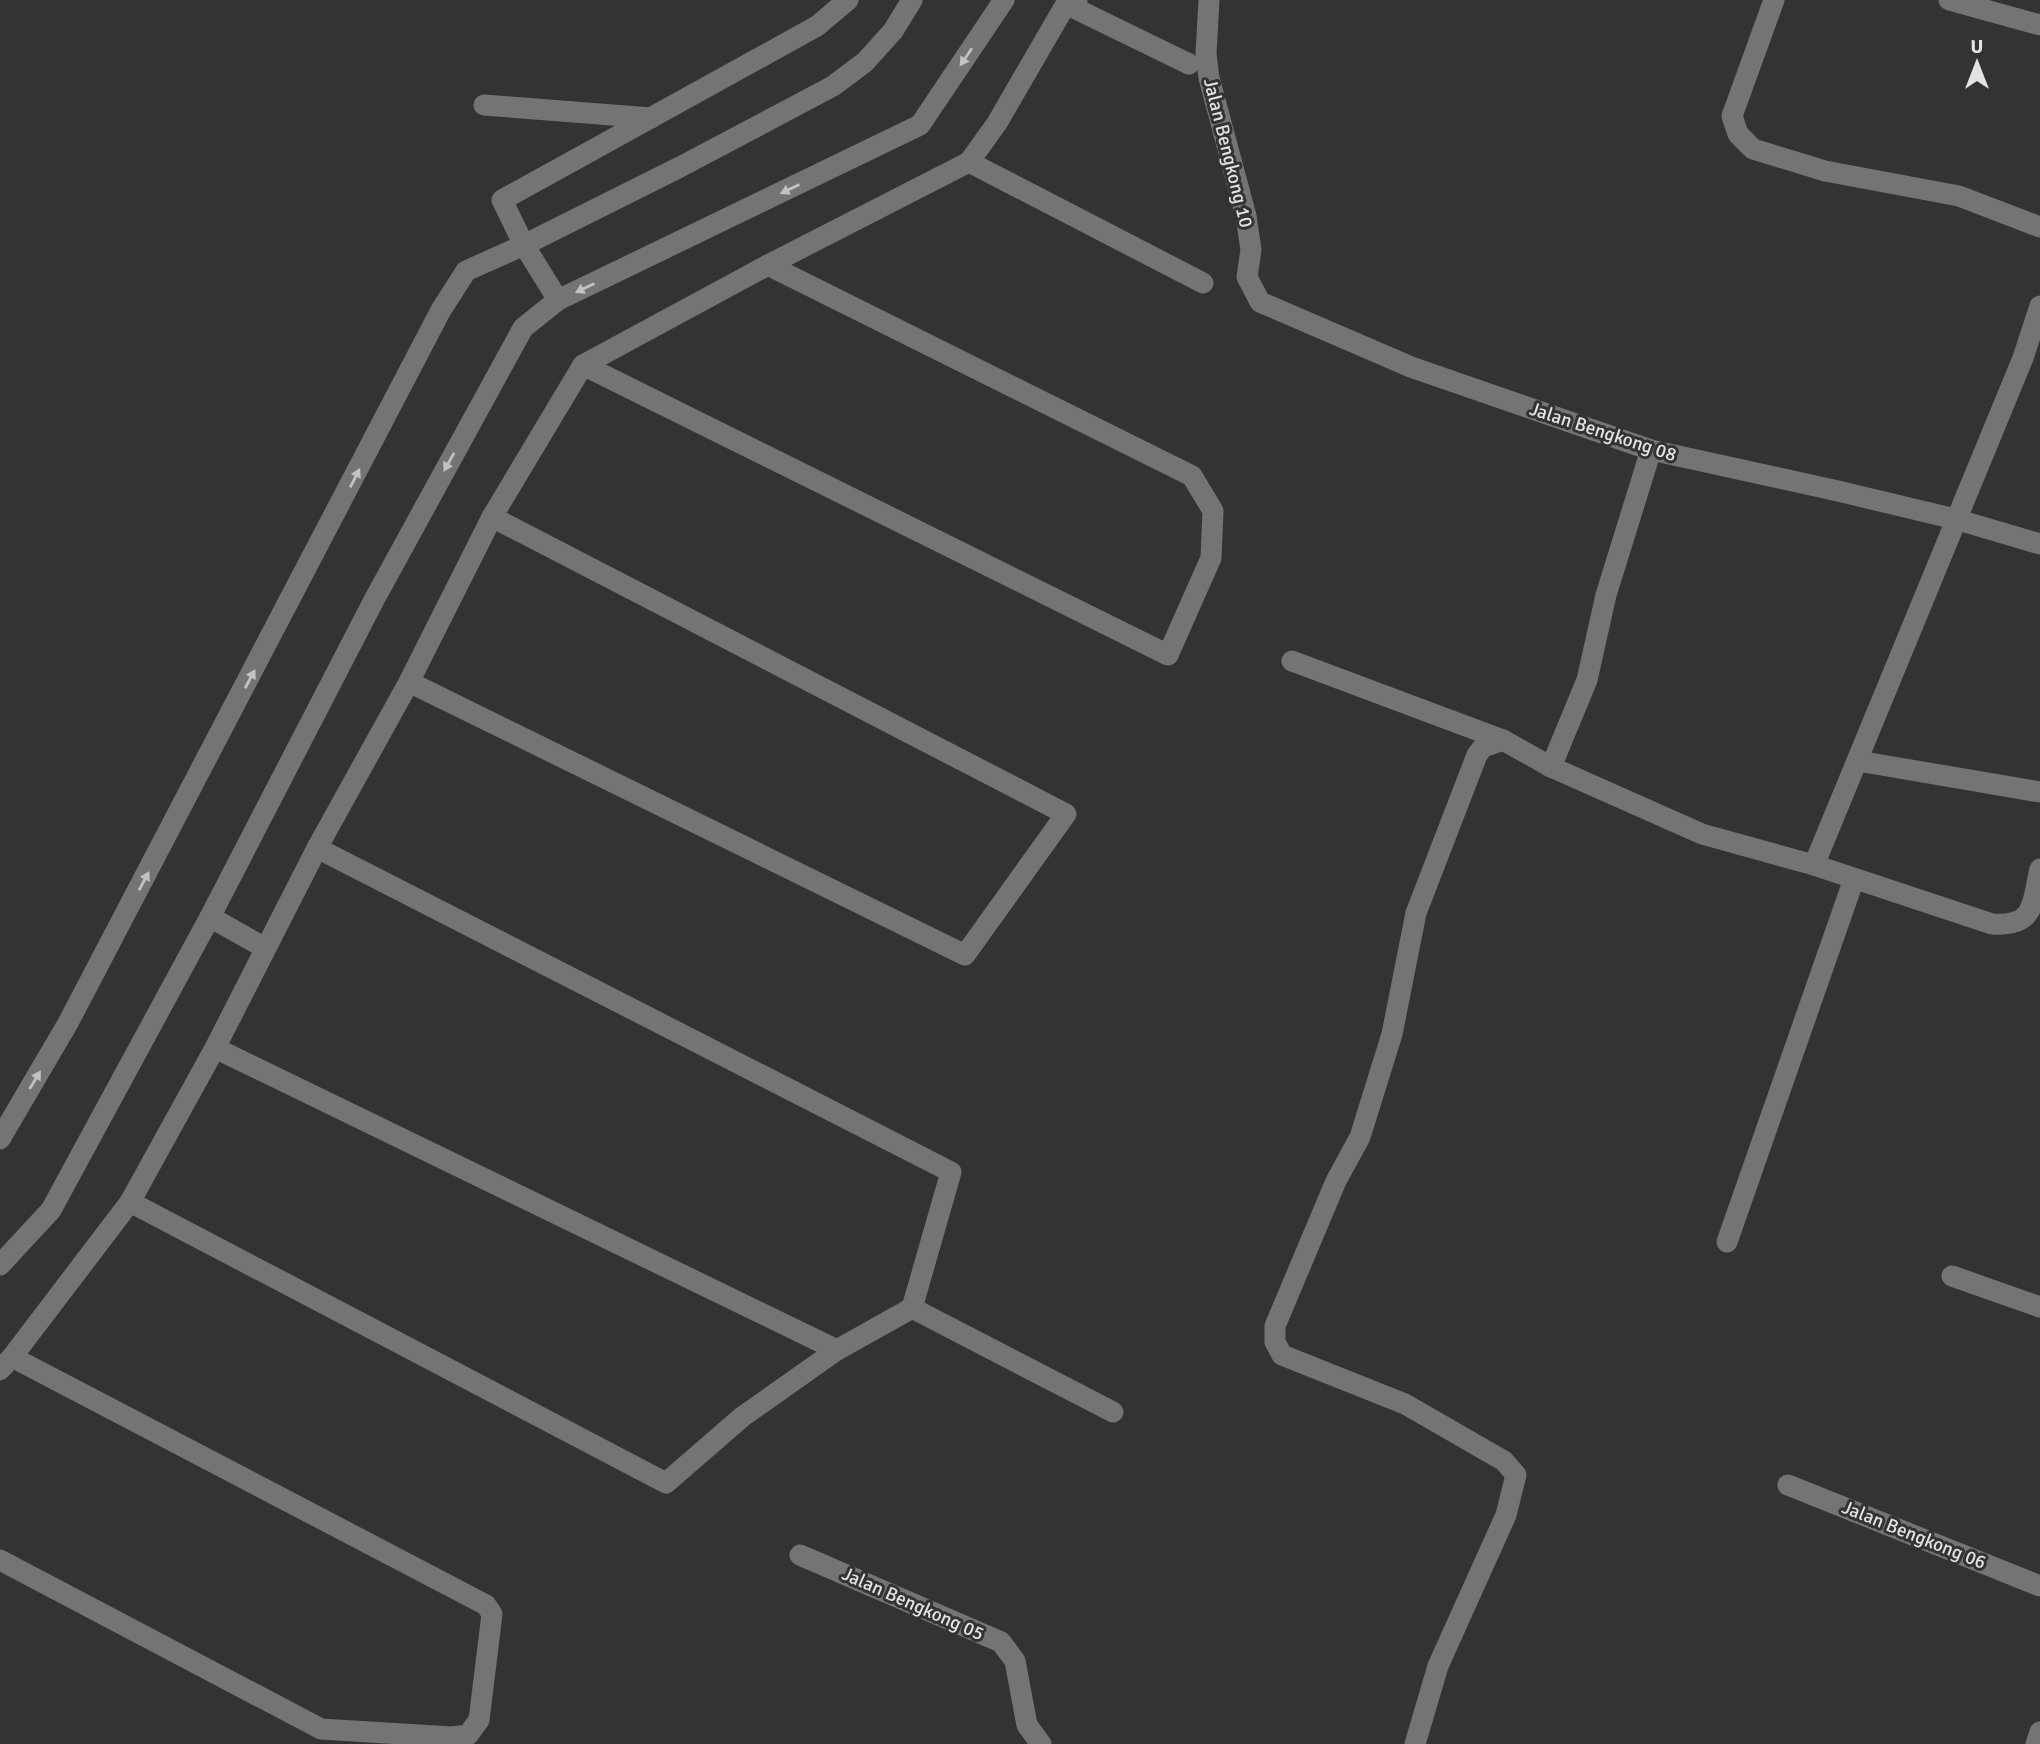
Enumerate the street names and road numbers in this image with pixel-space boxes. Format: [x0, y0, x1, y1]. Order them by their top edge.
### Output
street label: Jalan Bengkong 10 [1198, 76, 1258, 230]
street label: Jalan Bengkong 08 [1527, 397, 1679, 467]
street label: Jalan Bengkong 06 [1839, 1495, 1989, 1575]
street label: Jalan Bengkong 05 [838, 1562, 988, 1646]

